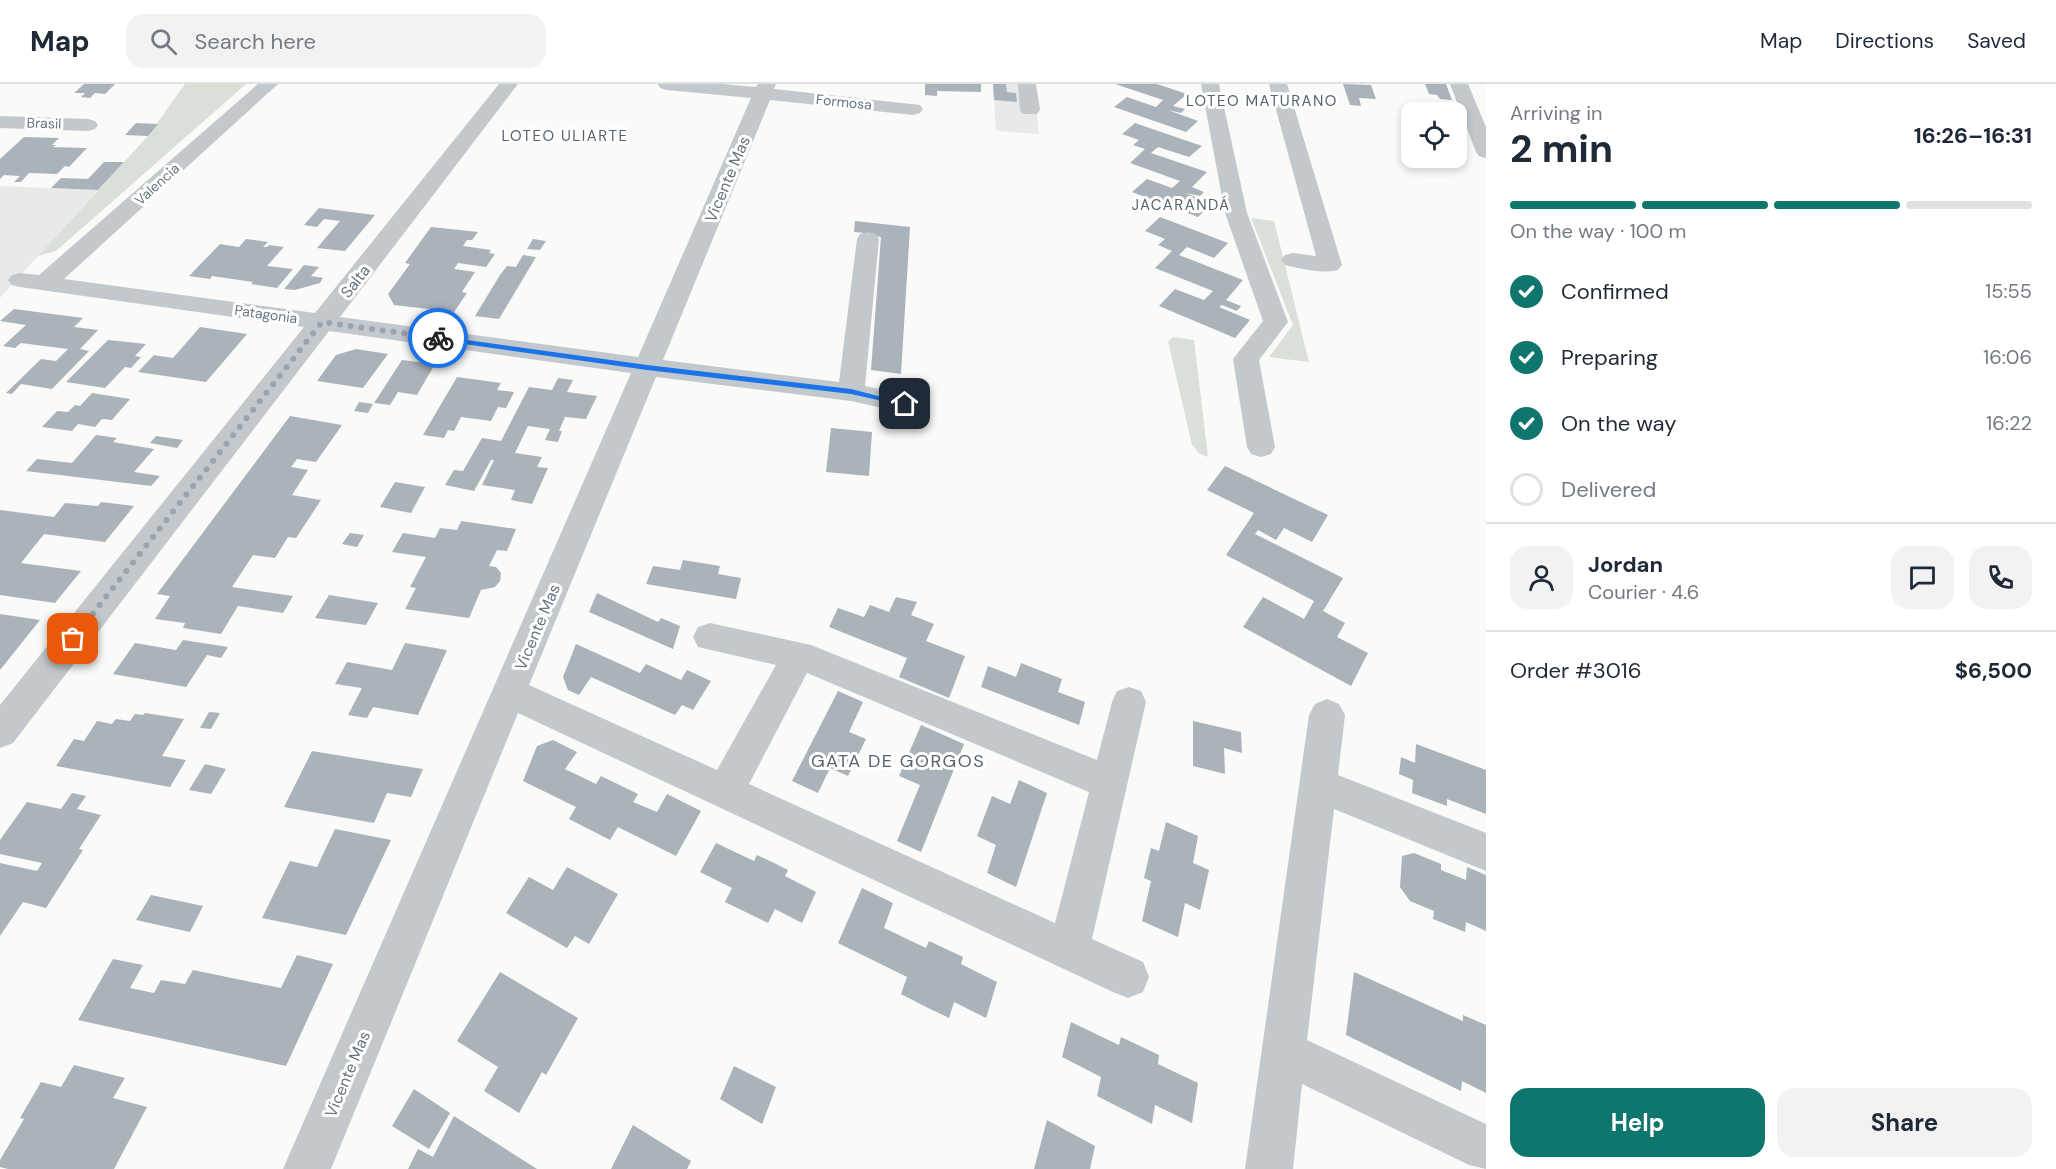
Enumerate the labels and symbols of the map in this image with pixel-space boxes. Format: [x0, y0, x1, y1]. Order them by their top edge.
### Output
street label: Formosa [815, 90, 873, 114]
district label: LOTEO MATURANO [1186, 91, 1338, 111]
street label: Brasil [26, 113, 62, 133]
district label: LOTEO ULIARTE [502, 126, 629, 146]
street label: Vicente Mas [700, 133, 755, 225]
street label: Valencia [131, 159, 183, 209]
district label: JACARANDÁ [1131, 195, 1231, 215]
street label: Salta [336, 260, 375, 302]
street label: Patagonia [233, 301, 299, 327]
courier [408, 308, 468, 368]
pin [879, 378, 930, 429]
street label: Vicente Mas [510, 581, 565, 673]
pin [47, 613, 98, 664]
district label: GATA DE GORGOS [811, 749, 985, 773]
street label: Vicente Mas [320, 1028, 375, 1120]

